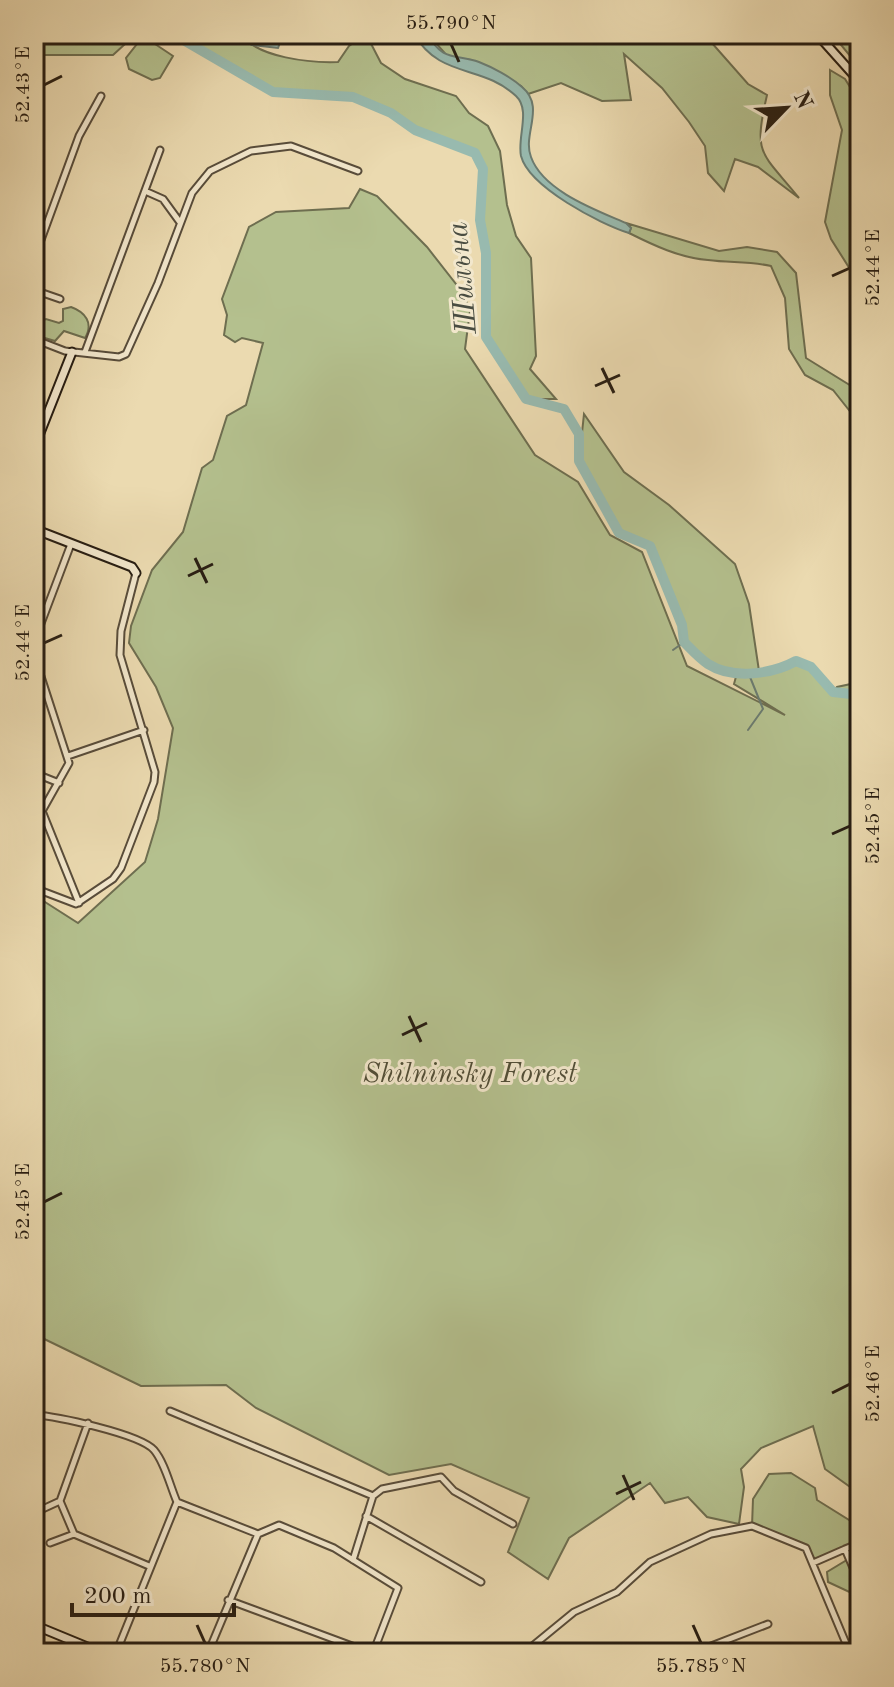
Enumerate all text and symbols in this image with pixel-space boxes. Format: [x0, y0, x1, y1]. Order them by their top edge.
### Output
text: 55.790°N [406, 14, 496, 34]
text: 52.43°E [14, 46, 34, 124]
north arrow [746, 68, 826, 148]
text: N [789, 88, 816, 113]
water label: Шильна [443, 220, 483, 337]
text: 52.44°E [864, 229, 884, 307]
text: 52.44°E [14, 604, 34, 682]
text: 52.45°E [864, 787, 884, 865]
park label: Shilninsky Forest [363, 1061, 578, 1089]
text: 52.45°E [14, 1163, 34, 1241]
text: 52.46°E [864, 1345, 884, 1423]
scale bar [72, 1567, 234, 1617]
text: 200 m [84, 1585, 152, 1609]
text: 55.780°N [160, 1657, 250, 1677]
text: 55.785°N [656, 1657, 746, 1677]

